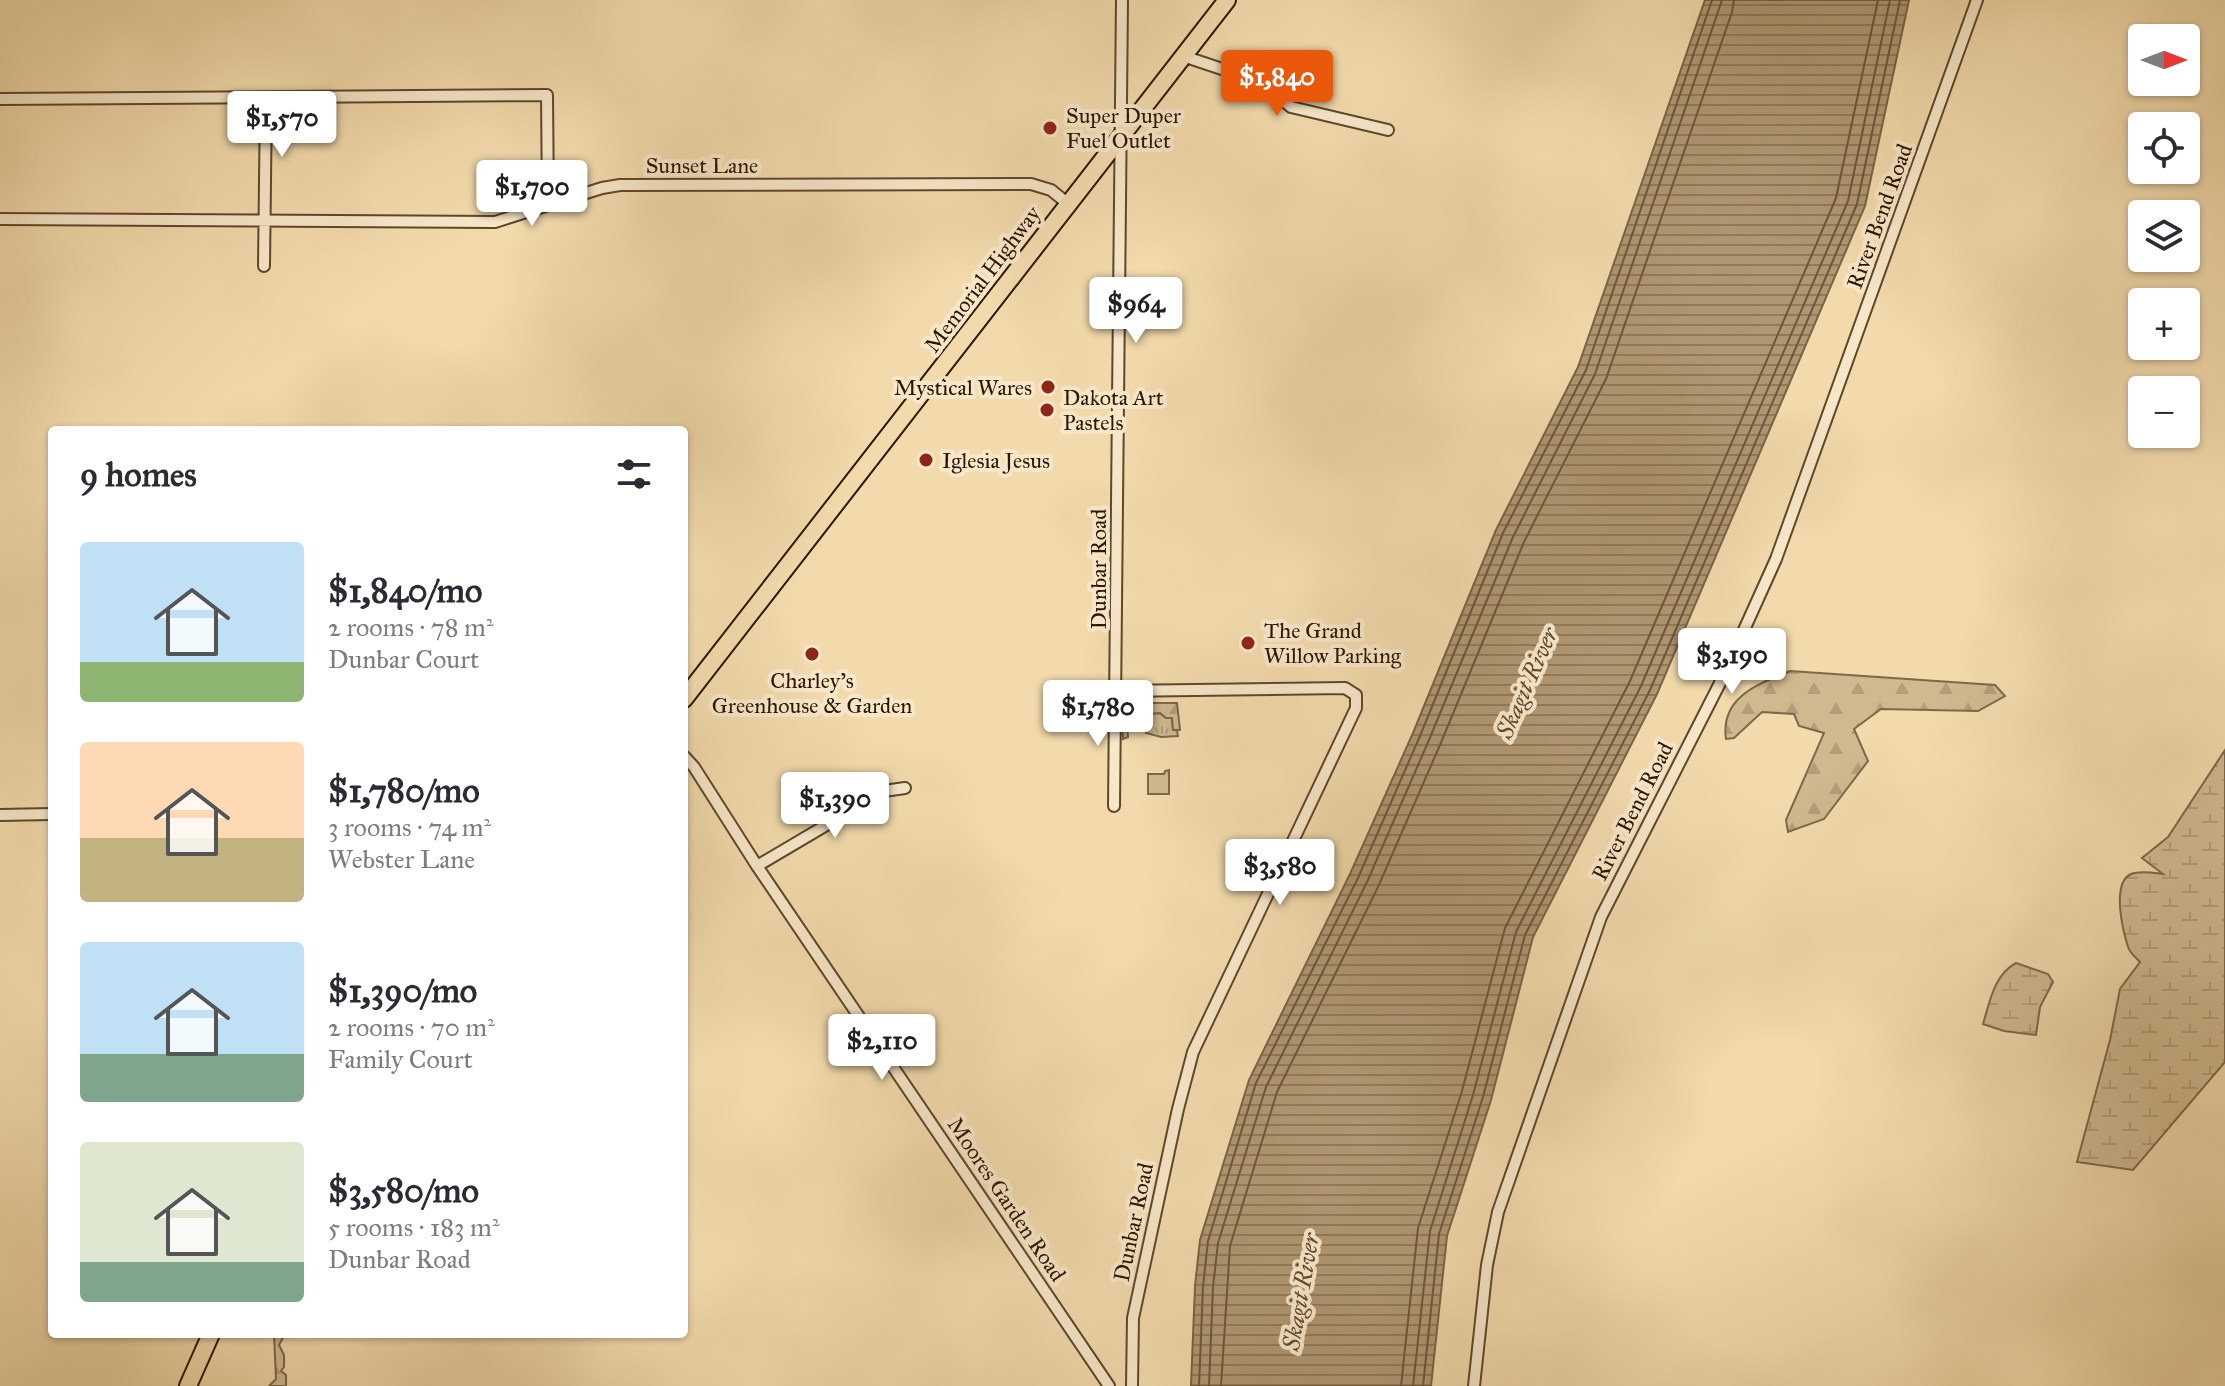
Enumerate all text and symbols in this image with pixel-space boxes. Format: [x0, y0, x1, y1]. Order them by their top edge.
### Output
north arrow [2128, 24, 2200, 96]
map controls [2128, 24, 2200, 448]
pin: $1,840 [1212, 50, 1342, 118]
text: $1,840 [1239, 60, 1315, 92]
pin: $1,570 [217, 91, 347, 159]
text: $1,570 [245, 101, 319, 133]
place label: Super Duper Fuel Outlet [1066, 102, 1182, 154]
button: locate [2128, 112, 2200, 184]
marker: Super Duper Fuel Outlet [1041, 119, 1059, 137]
street label: River Bend Road [1841, 140, 1918, 292]
street label: Sunset Lane [646, 152, 758, 179]
pin: $1,700 [467, 160, 597, 228]
text: $1,700 [494, 170, 570, 202]
street label: Memorial Highway [919, 200, 1047, 358]
button: layers [2128, 200, 2200, 272]
pin: $964 [1089, 277, 1183, 345]
text: $964 [1107, 287, 1165, 319]
button: + [2128, 288, 2200, 360]
place label: Mystical Wares [894, 374, 1032, 401]
button: − [2128, 376, 2200, 448]
marker: Mystical Wares [1039, 378, 1057, 396]
place label: Dakota Art Pastels [1063, 384, 1164, 436]
marker: Dakota Art Pastels [1038, 401, 1056, 419]
place label: Iglesia Jesus [942, 447, 1050, 474]
marker: Iglesia Jesus [917, 451, 935, 469]
icon: filters [612, 452, 656, 496]
text: 9 homes [80, 454, 197, 495]
street label: Dunbar Road [1085, 509, 1112, 629]
text: $1,840/mo [328, 570, 482, 611]
icon: home [144, 574, 240, 670]
text: 2 rooms · 78 m² [328, 611, 493, 643]
place label: The Grand Willow Parking [1264, 617, 1402, 669]
water label: Skagit River [1489, 621, 1566, 744]
pin: $3,190 [1667, 628, 1797, 696]
marker: The Grand Willow Parking [1239, 634, 1257, 652]
text: $3,190 [1696, 638, 1768, 670]
text: Dunbar Court [328, 643, 479, 675]
marker: Charley's Greenhouse & Garden [803, 645, 821, 663]
place label: Charley's Greenhouse & Garden [712, 667, 912, 719]
pin: $1,780 [1033, 680, 1163, 748]
text: $1,780 [1061, 690, 1135, 722]
street label: River Bend Road [1586, 737, 1679, 885]
text: $1,780/mo [328, 770, 480, 811]
pin: $1,390 [770, 772, 900, 840]
icon: home [144, 774, 240, 870]
text: $1,390 [799, 782, 871, 814]
text: 3 rooms · 74 m² [328, 811, 491, 843]
pin: $3,580 [1215, 839, 1345, 907]
text: Webster Lane [328, 843, 475, 875]
text: $3,580 [1243, 849, 1317, 881]
text: $1,390/mo [328, 970, 477, 1011]
icon: home [144, 974, 240, 1070]
text: 2 rooms · 70 m² [328, 1011, 495, 1043]
pin: $2,110 [817, 1014, 947, 1082]
text: $2,110 [846, 1024, 918, 1056]
text: Family Court [328, 1043, 473, 1075]
street label: Moores Garden Road [942, 1112, 1071, 1286]
street label: Dunbar Road [1108, 1160, 1159, 1284]
text: $3,580/mo [328, 1170, 479, 1211]
icon: home [144, 1174, 240, 1270]
text: 5 rooms · 183 m² [328, 1211, 500, 1243]
water label: Skagit River [1276, 1229, 1326, 1354]
text: Dunbar Road [328, 1243, 471, 1275]

